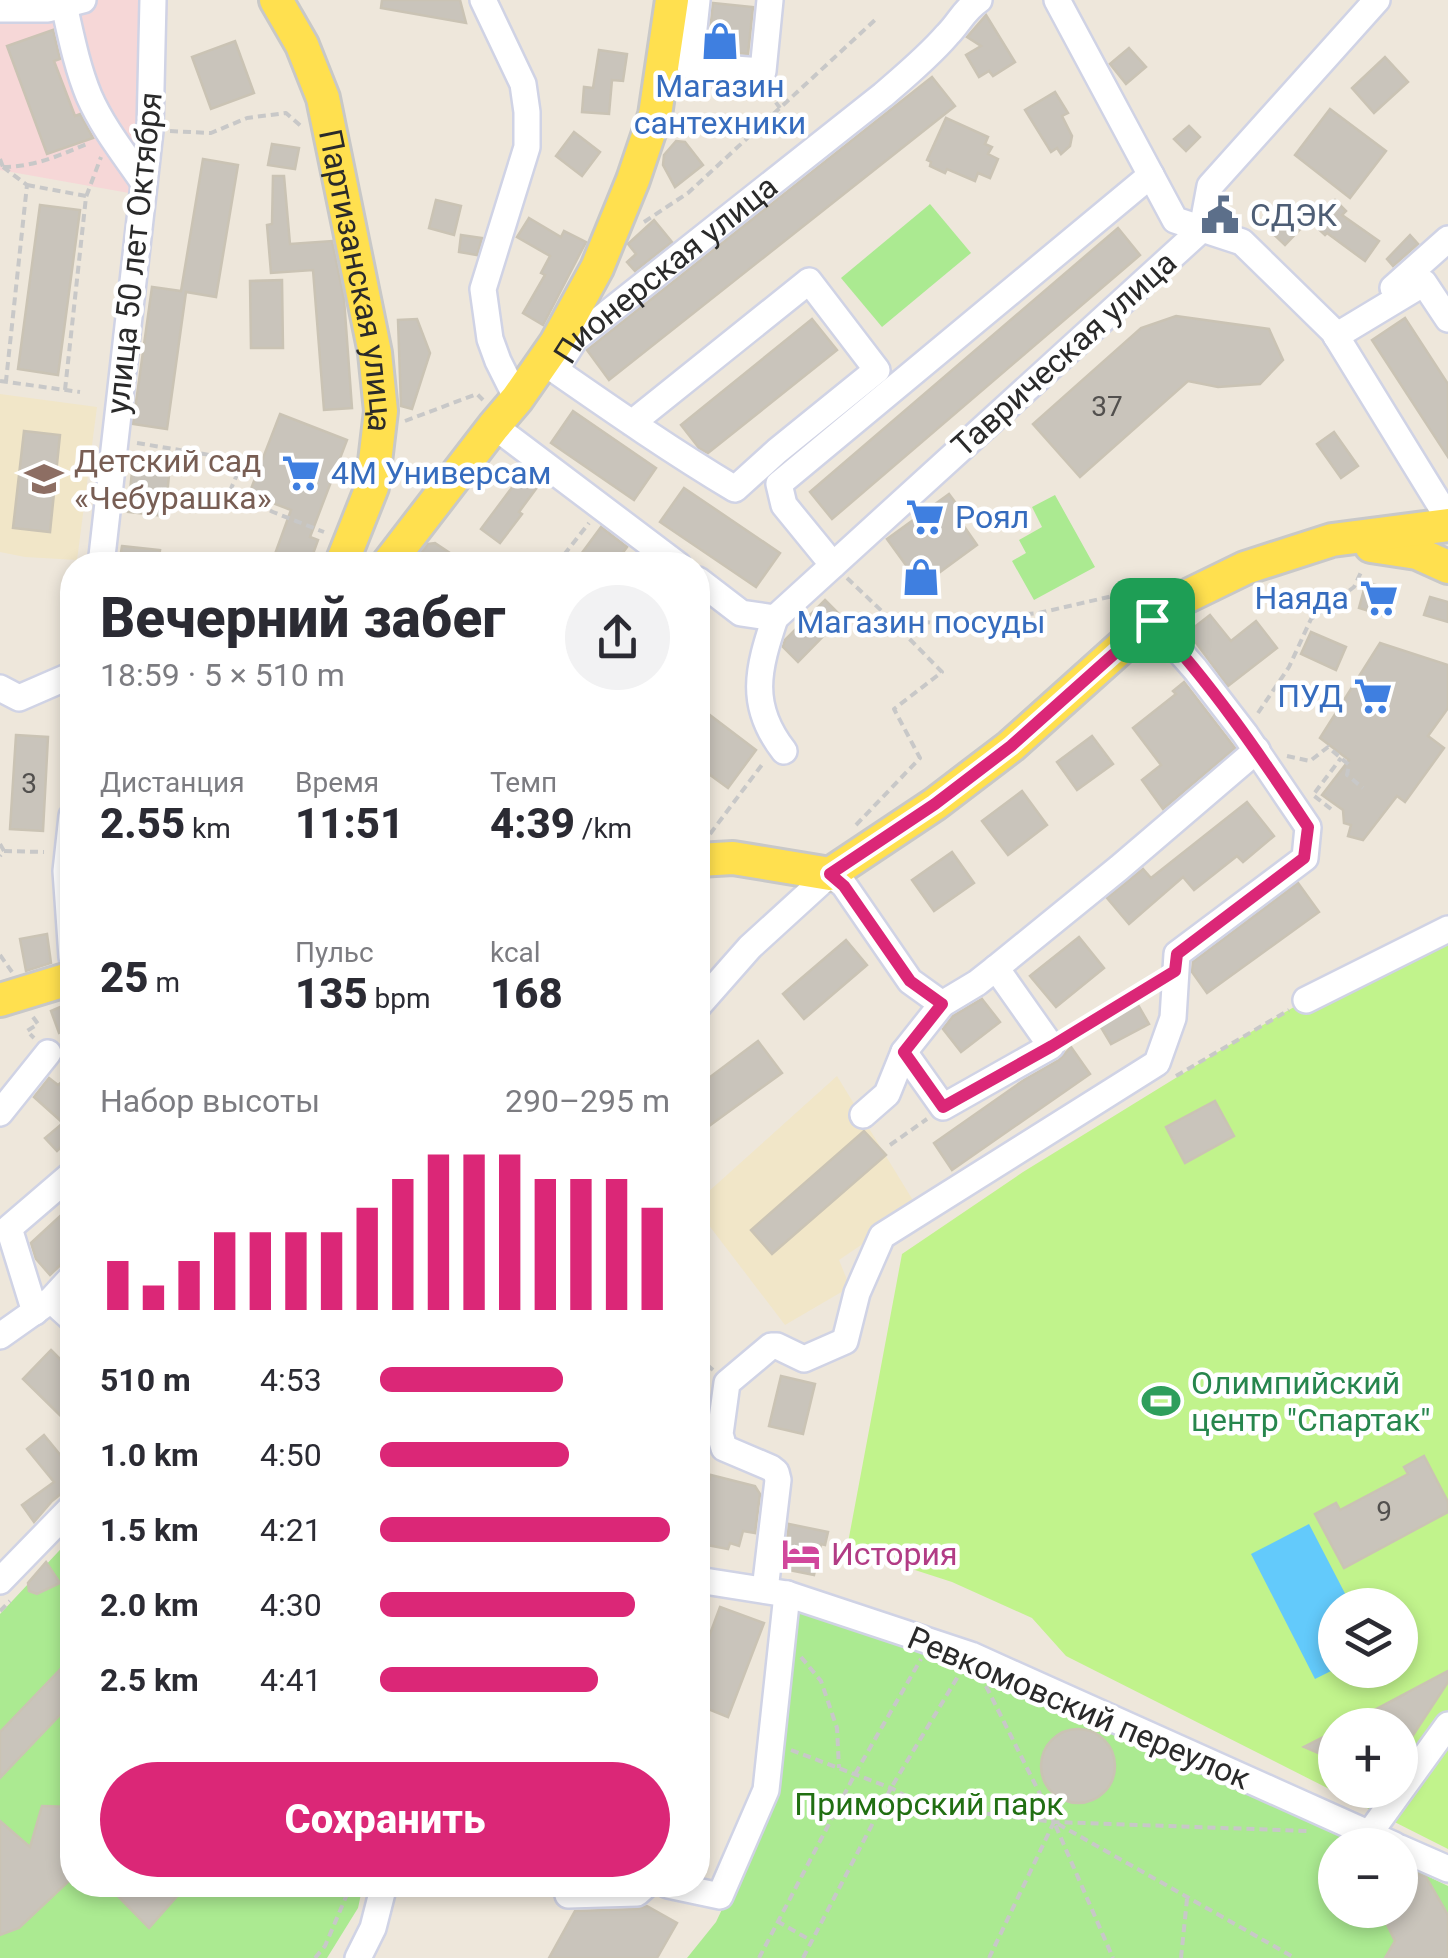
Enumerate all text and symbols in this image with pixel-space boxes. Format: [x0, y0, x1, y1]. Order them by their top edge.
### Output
shop icon: Магазин сантехники [699, 20, 741, 62]
place label: Магазин сантехники [634, 67, 806, 142]
street label: улица 50 лет Октября [98, 90, 170, 416]
street label: Партизанская улица [311, 126, 400, 434]
street label: Пионерская улица [546, 167, 785, 370]
public building icon: СДЭК [1199, 194, 1241, 236]
place label: СДЭК [1250, 196, 1337, 234]
street label: Таврическая улица [944, 243, 1184, 465]
house number: 37 [1091, 390, 1123, 423]
place label: Детский сад «Чебурашка» [74, 442, 272, 517]
supermarket icon: 4М Универсам [280, 452, 322, 494]
place label: 4М Универсам [331, 454, 551, 492]
school or university icon: Детский сад «Чебурашка» [23, 458, 65, 500]
supermarket icon: Роял [904, 496, 946, 538]
place label: Роял [955, 498, 1029, 536]
shop icon: Магазин посуды [900, 556, 942, 598]
supermarket icon: Наяда [1358, 577, 1400, 619]
pin [1110, 578, 1195, 663]
place label: Наяда [1254, 579, 1349, 617]
button: share [565, 585, 670, 690]
text: Вечерний забег [100, 586, 505, 650]
icon: arrive [1125, 593, 1180, 648]
place label: Магазин посуды [796, 603, 1046, 641]
text: 18:59 · 5 × 510 m [100, 656, 345, 694]
supermarket icon: ПУД [1352, 675, 1394, 717]
place label: ПУД [1277, 677, 1343, 715]
text: Дистанция [100, 766, 245, 799]
text: Время [295, 766, 379, 799]
text: Темп [490, 766, 557, 799]
house number: 3 [21, 767, 37, 800]
text: 2.55 [100, 799, 185, 848]
text: 11:51 [295, 799, 404, 848]
text: 4:39 [490, 799, 575, 848]
text: km [185, 812, 231, 845]
text: /km [575, 812, 632, 845]
text: Пульс [295, 936, 374, 969]
text: kcal [490, 936, 541, 969]
text: 25 [100, 953, 148, 1002]
text: m [148, 966, 180, 999]
text: 135 [295, 969, 368, 1018]
text: 168 [490, 969, 563, 1018]
text: bpm [368, 982, 431, 1015]
text: Набор высоты [100, 1082, 320, 1120]
text: 290–295 m [505, 1082, 670, 1120]
text: 510 m [100, 1361, 191, 1399]
text: 4:53 [260, 1361, 322, 1399]
place label: Олимпийский центр "Спартак" [1191, 1364, 1430, 1439]
sports icon: Олимпийский центр "Спартак" [1140, 1380, 1182, 1422]
text: 1.0 km [100, 1436, 199, 1474]
text: 4:50 [260, 1436, 322, 1474]
house number: 9 [1376, 1495, 1392, 1528]
text: 1.5 km [100, 1511, 199, 1549]
text: 4:21 [260, 1511, 322, 1549]
hotel icon: История [780, 1533, 822, 1575]
place label: История [831, 1535, 958, 1573]
text: 2.0 km [100, 1586, 199, 1624]
text: 4:30 [260, 1586, 322, 1624]
map controls [1318, 1588, 1418, 1928]
button: layers [1318, 1588, 1418, 1688]
street label: Ревкомовский переулок [902, 1619, 1256, 1797]
text: 2.5 km [100, 1661, 199, 1699]
text: 4:41 [260, 1661, 322, 1699]
button: + [1318, 1708, 1418, 1808]
button: Сохранить [100, 1762, 670, 1877]
park label: Приморский парк [794, 1785, 1064, 1823]
button: − [1318, 1828, 1418, 1928]

